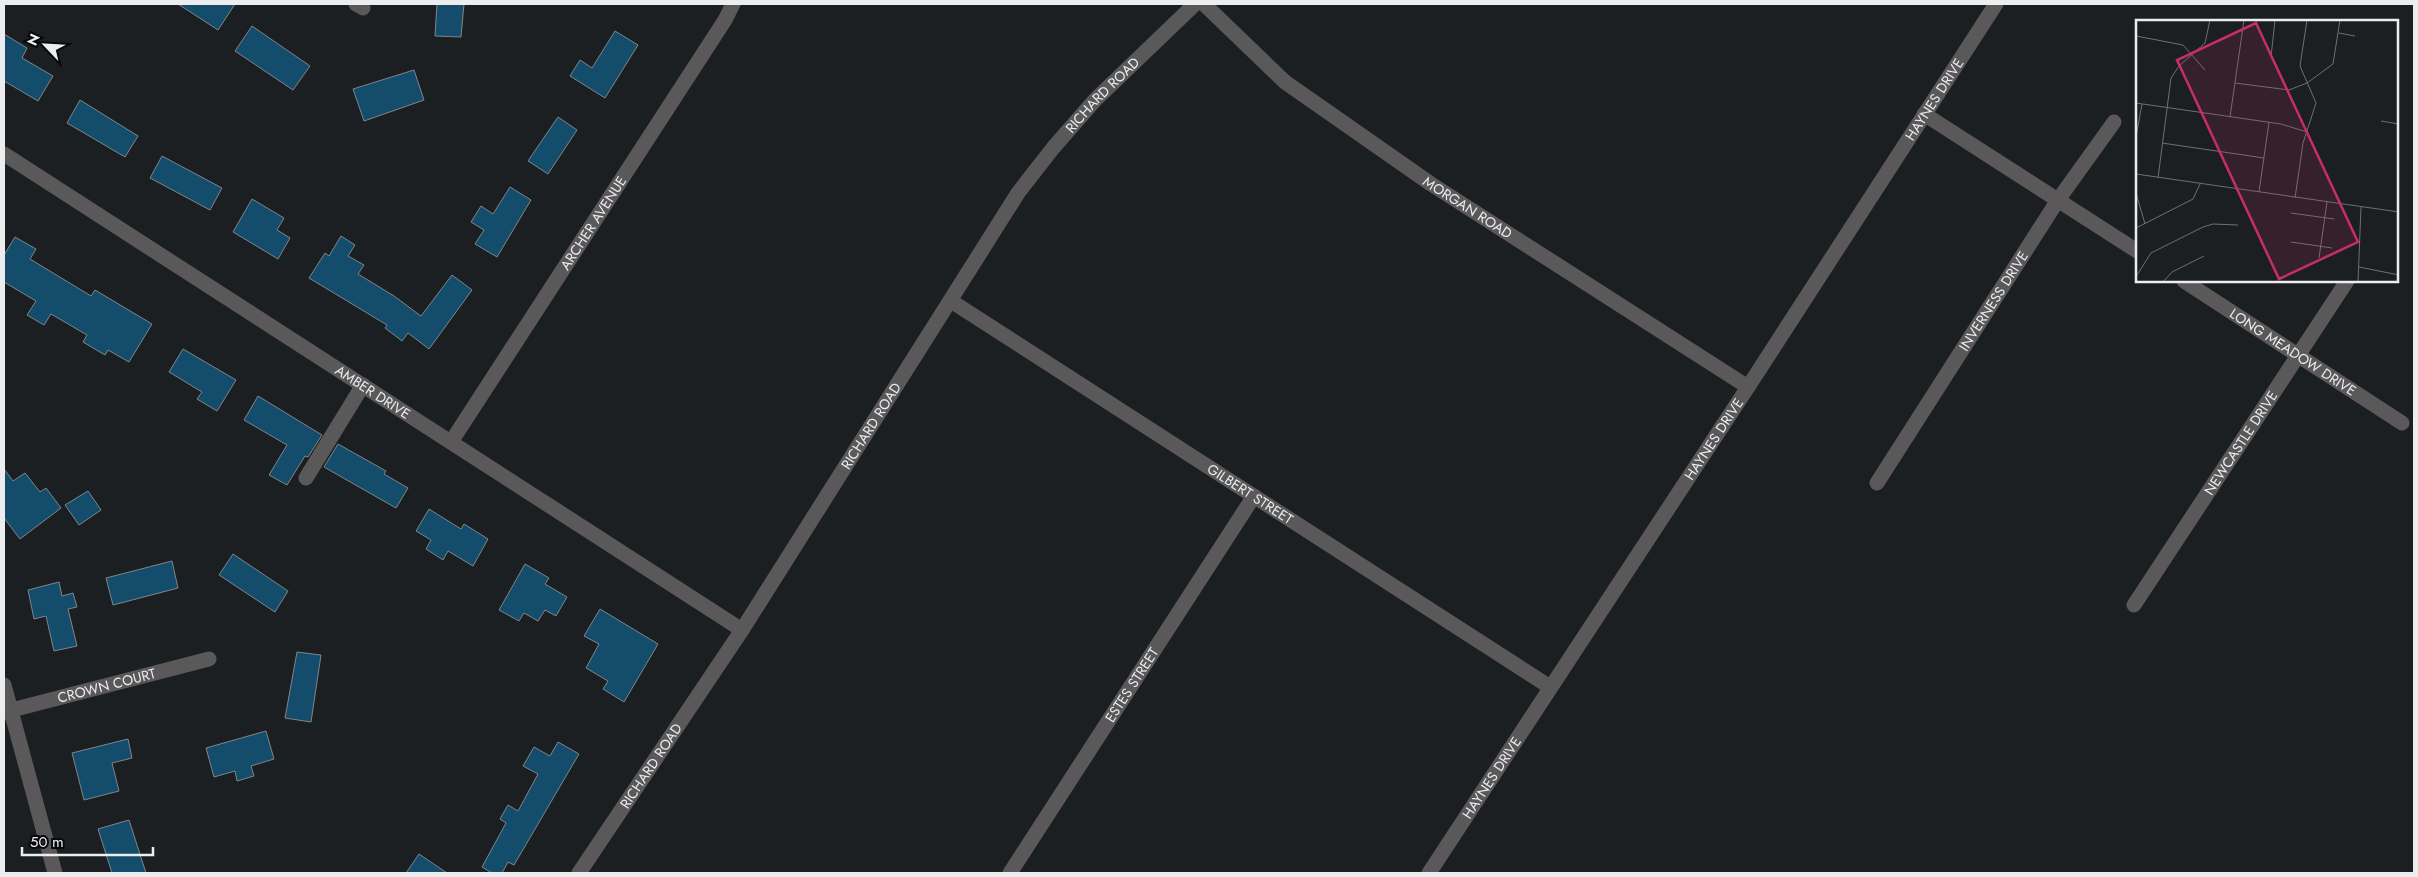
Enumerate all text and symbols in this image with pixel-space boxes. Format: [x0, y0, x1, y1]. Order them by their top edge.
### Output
north arrow [20, 20, 70, 70]
inset map [2136, 20, 2398, 282]
text: N [22, 30, 45, 49]
street label: RICHARD ROAD [1061, 52, 1144, 137]
street label: HAYNES DRIVE [1900, 54, 1968, 144]
street label: MORGAN ROAD [1419, 171, 1516, 243]
street label: ARCHER AVENUE [555, 172, 631, 274]
street label: INVERNESS DRIVE [1954, 247, 2033, 355]
street label: LONG MEADOW DRIVE [2226, 303, 2360, 401]
street label: AMBER DRIVE [331, 360, 414, 424]
street label: RICHARD ROAD [836, 379, 906, 473]
street label: NEWCASTLE DRIVE [2199, 387, 2282, 499]
street label: HAYNES DRIVE [1680, 394, 1748, 484]
street label: GILBERT STREET [1203, 459, 1298, 529]
street label: ESTES STREET [1100, 643, 1164, 726]
street label: CROWN COURT [55, 663, 158, 708]
street label: RICHARD ROAD [615, 719, 687, 813]
street label: HAYNES DRIVE [1457, 733, 1526, 823]
scale bar [22, 824, 154, 856]
text: 50 m [30, 831, 64, 853]

